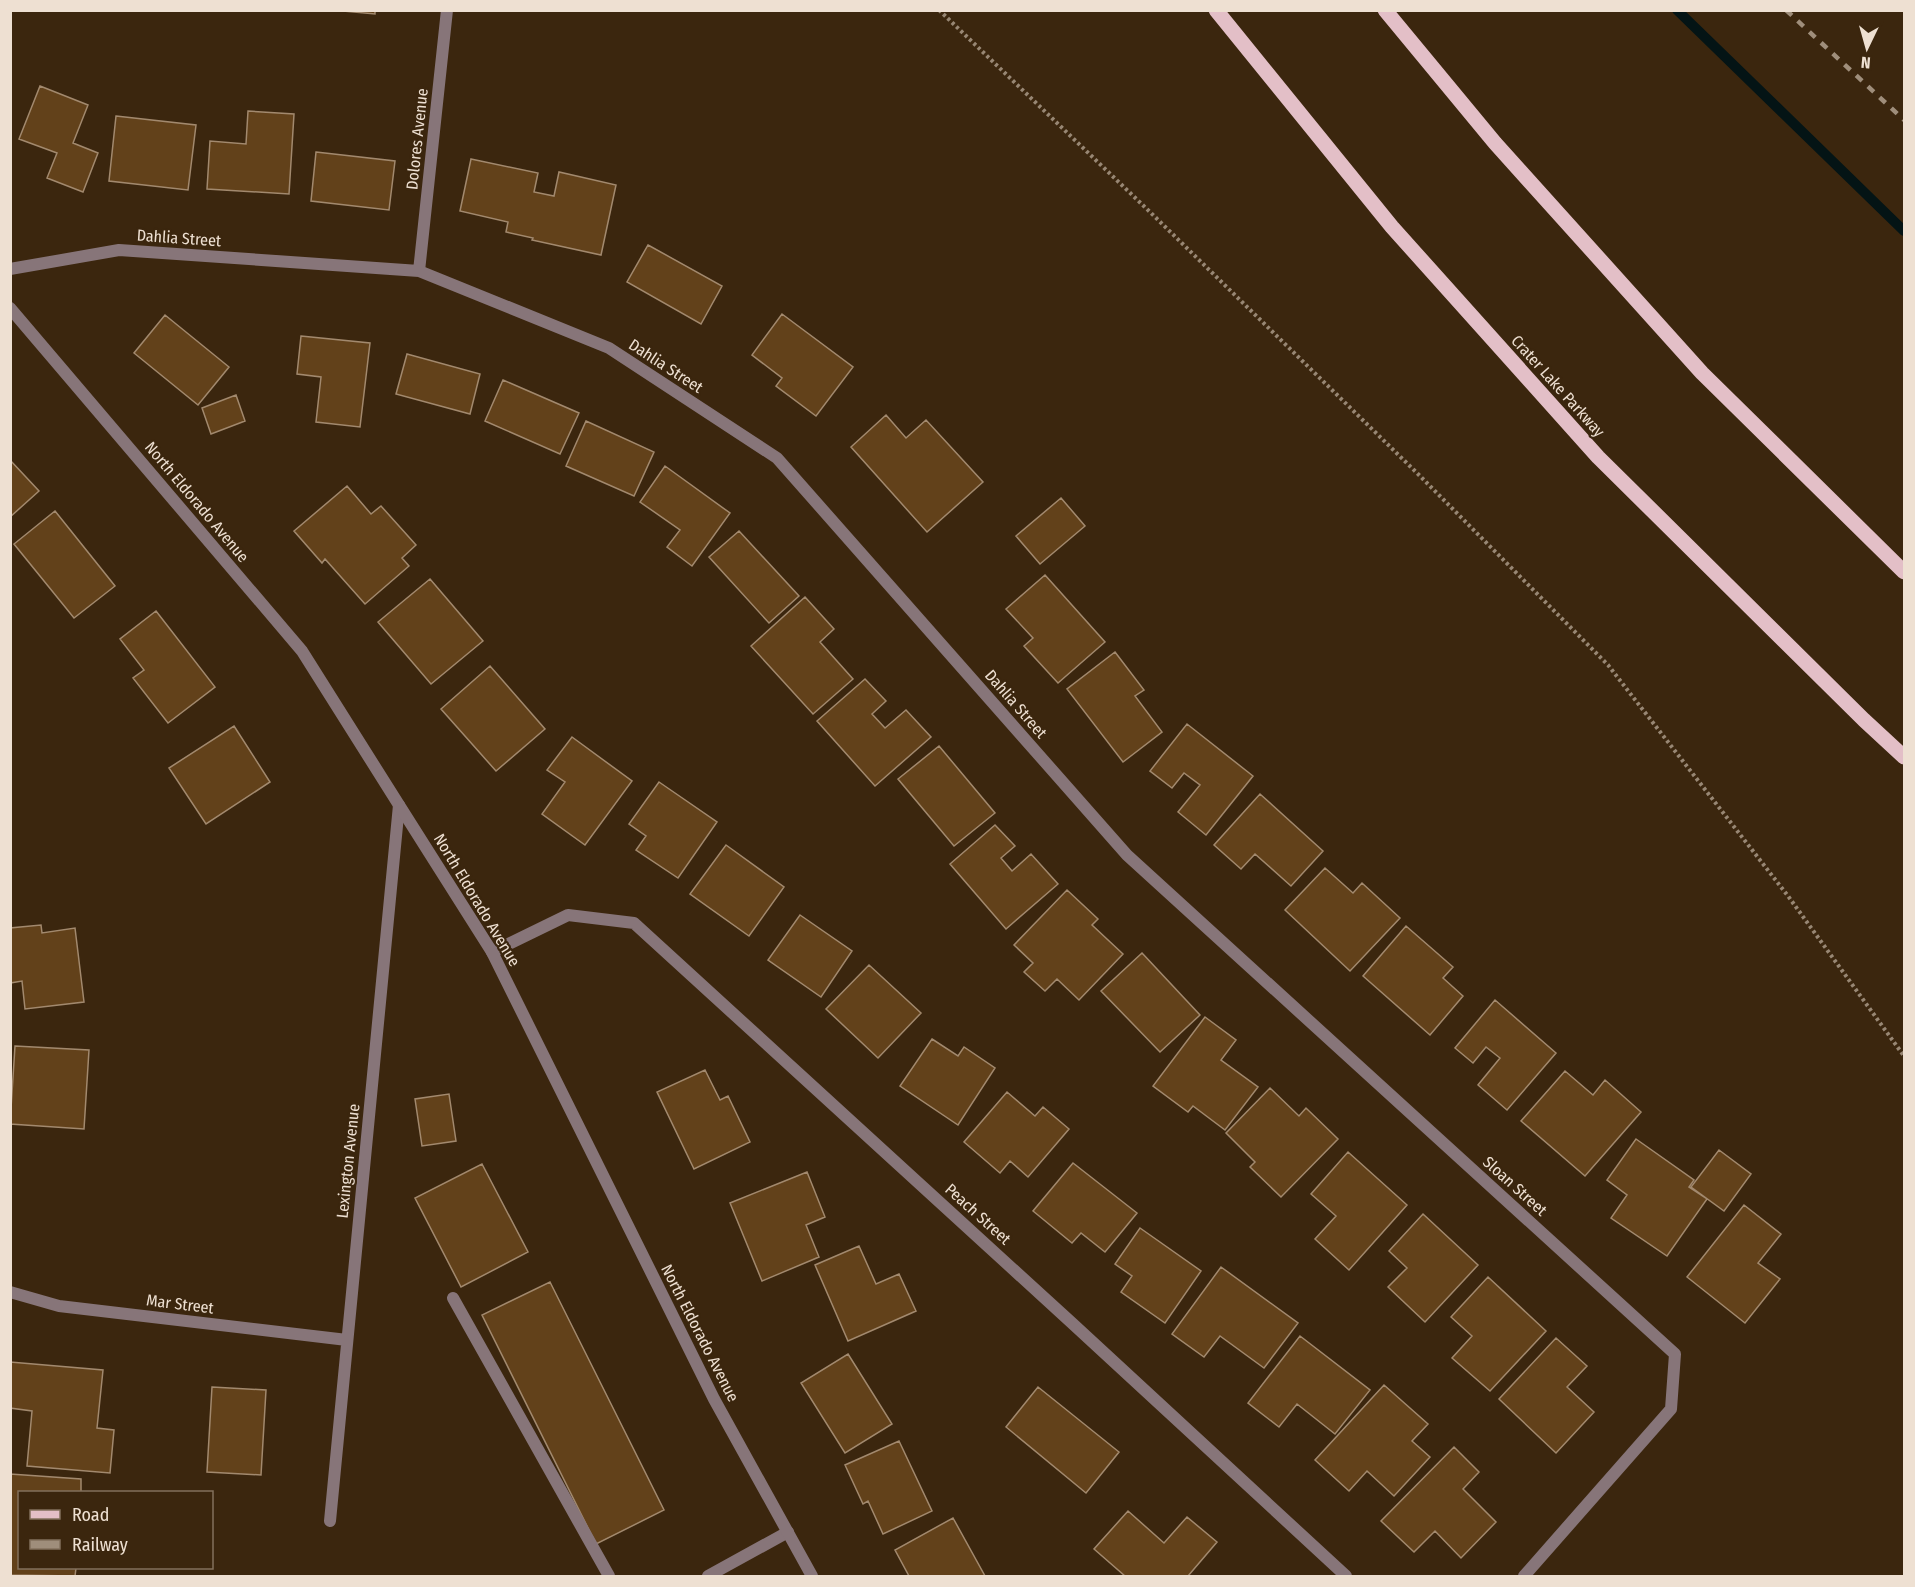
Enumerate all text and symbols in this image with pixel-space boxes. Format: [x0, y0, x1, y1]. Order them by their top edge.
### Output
north arrow [1837, 18, 1897, 78]
text: N [1860, 53, 1871, 72]
street label: Dolores Avenue [402, 87, 432, 191]
street label: Dahlia Street [136, 226, 223, 250]
street label: Crater Lake Parkway [1507, 331, 1609, 441]
street label: Dahlia Street [625, 335, 707, 397]
street label: North Eldorado Avenue [141, 438, 253, 566]
street label: Dahlia Street [981, 666, 1051, 743]
street label: North Eldorado Avenue [430, 830, 524, 970]
street label: Lexington Avenue [333, 1103, 363, 1219]
street label: Sloan Street [1479, 1152, 1552, 1220]
street label: Peach Street [941, 1180, 1015, 1249]
street label: North Eldorado Avenue [657, 1261, 743, 1405]
street label: Mar Street [145, 1290, 216, 1318]
legend [18, 1491, 213, 1569]
text: Road [72, 1504, 109, 1526]
text: Railway [72, 1534, 128, 1556]

